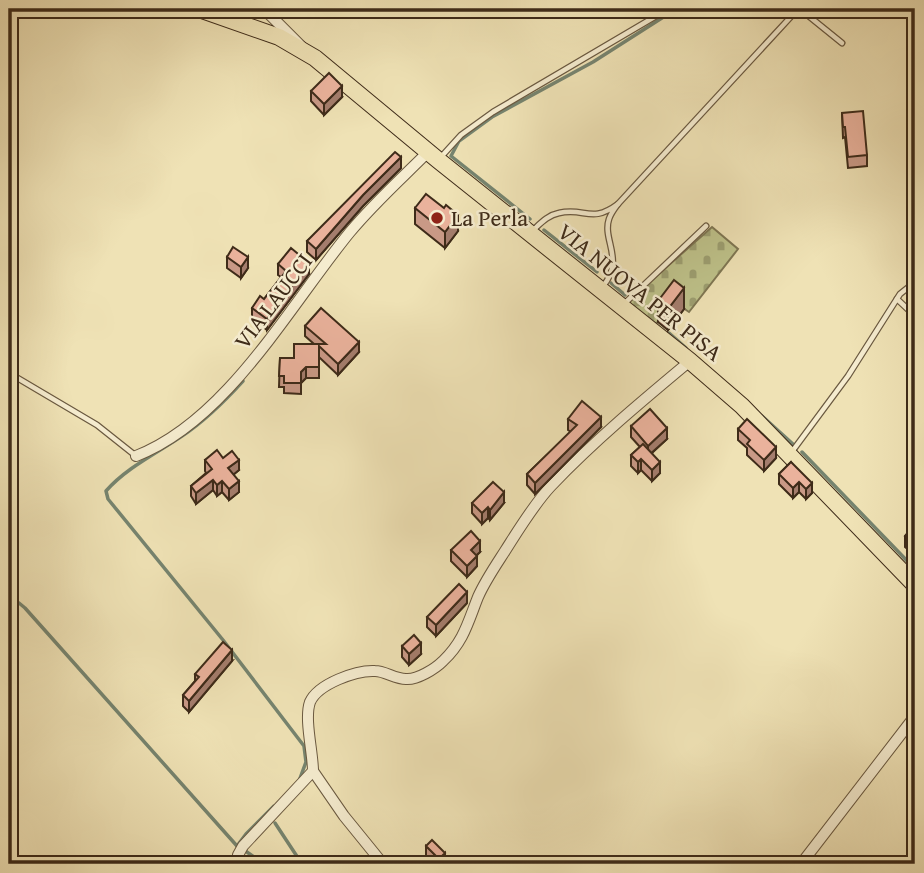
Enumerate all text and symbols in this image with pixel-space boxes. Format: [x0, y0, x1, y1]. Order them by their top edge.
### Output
place label: La Perla [451, 201, 528, 234]
marker: La Perla [429, 210, 445, 226]
street label: VIA NUOVA PER PISA [551, 215, 730, 368]
street label: VIA LAUCCI [226, 246, 320, 356]

